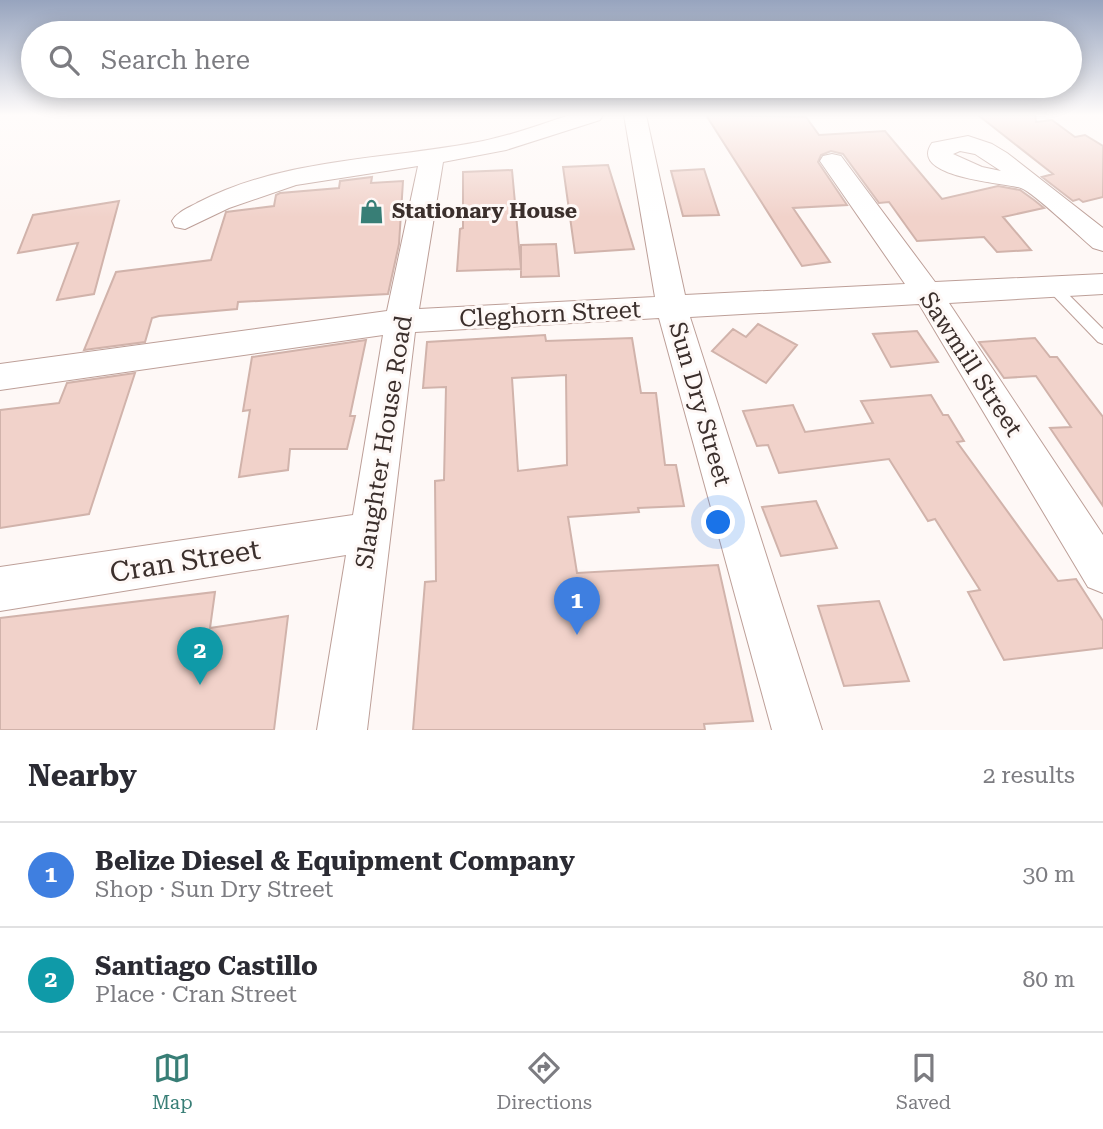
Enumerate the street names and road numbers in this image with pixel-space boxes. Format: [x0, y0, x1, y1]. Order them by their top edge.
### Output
street label: Sawmill Street [914, 286, 1028, 442]
street label: Cleghorn Street [458, 295, 642, 333]
street label: Slaughter House Road [350, 313, 418, 571]
street label: Sun Dry Street [663, 319, 737, 489]
street label: Cran Street [107, 533, 263, 589]

